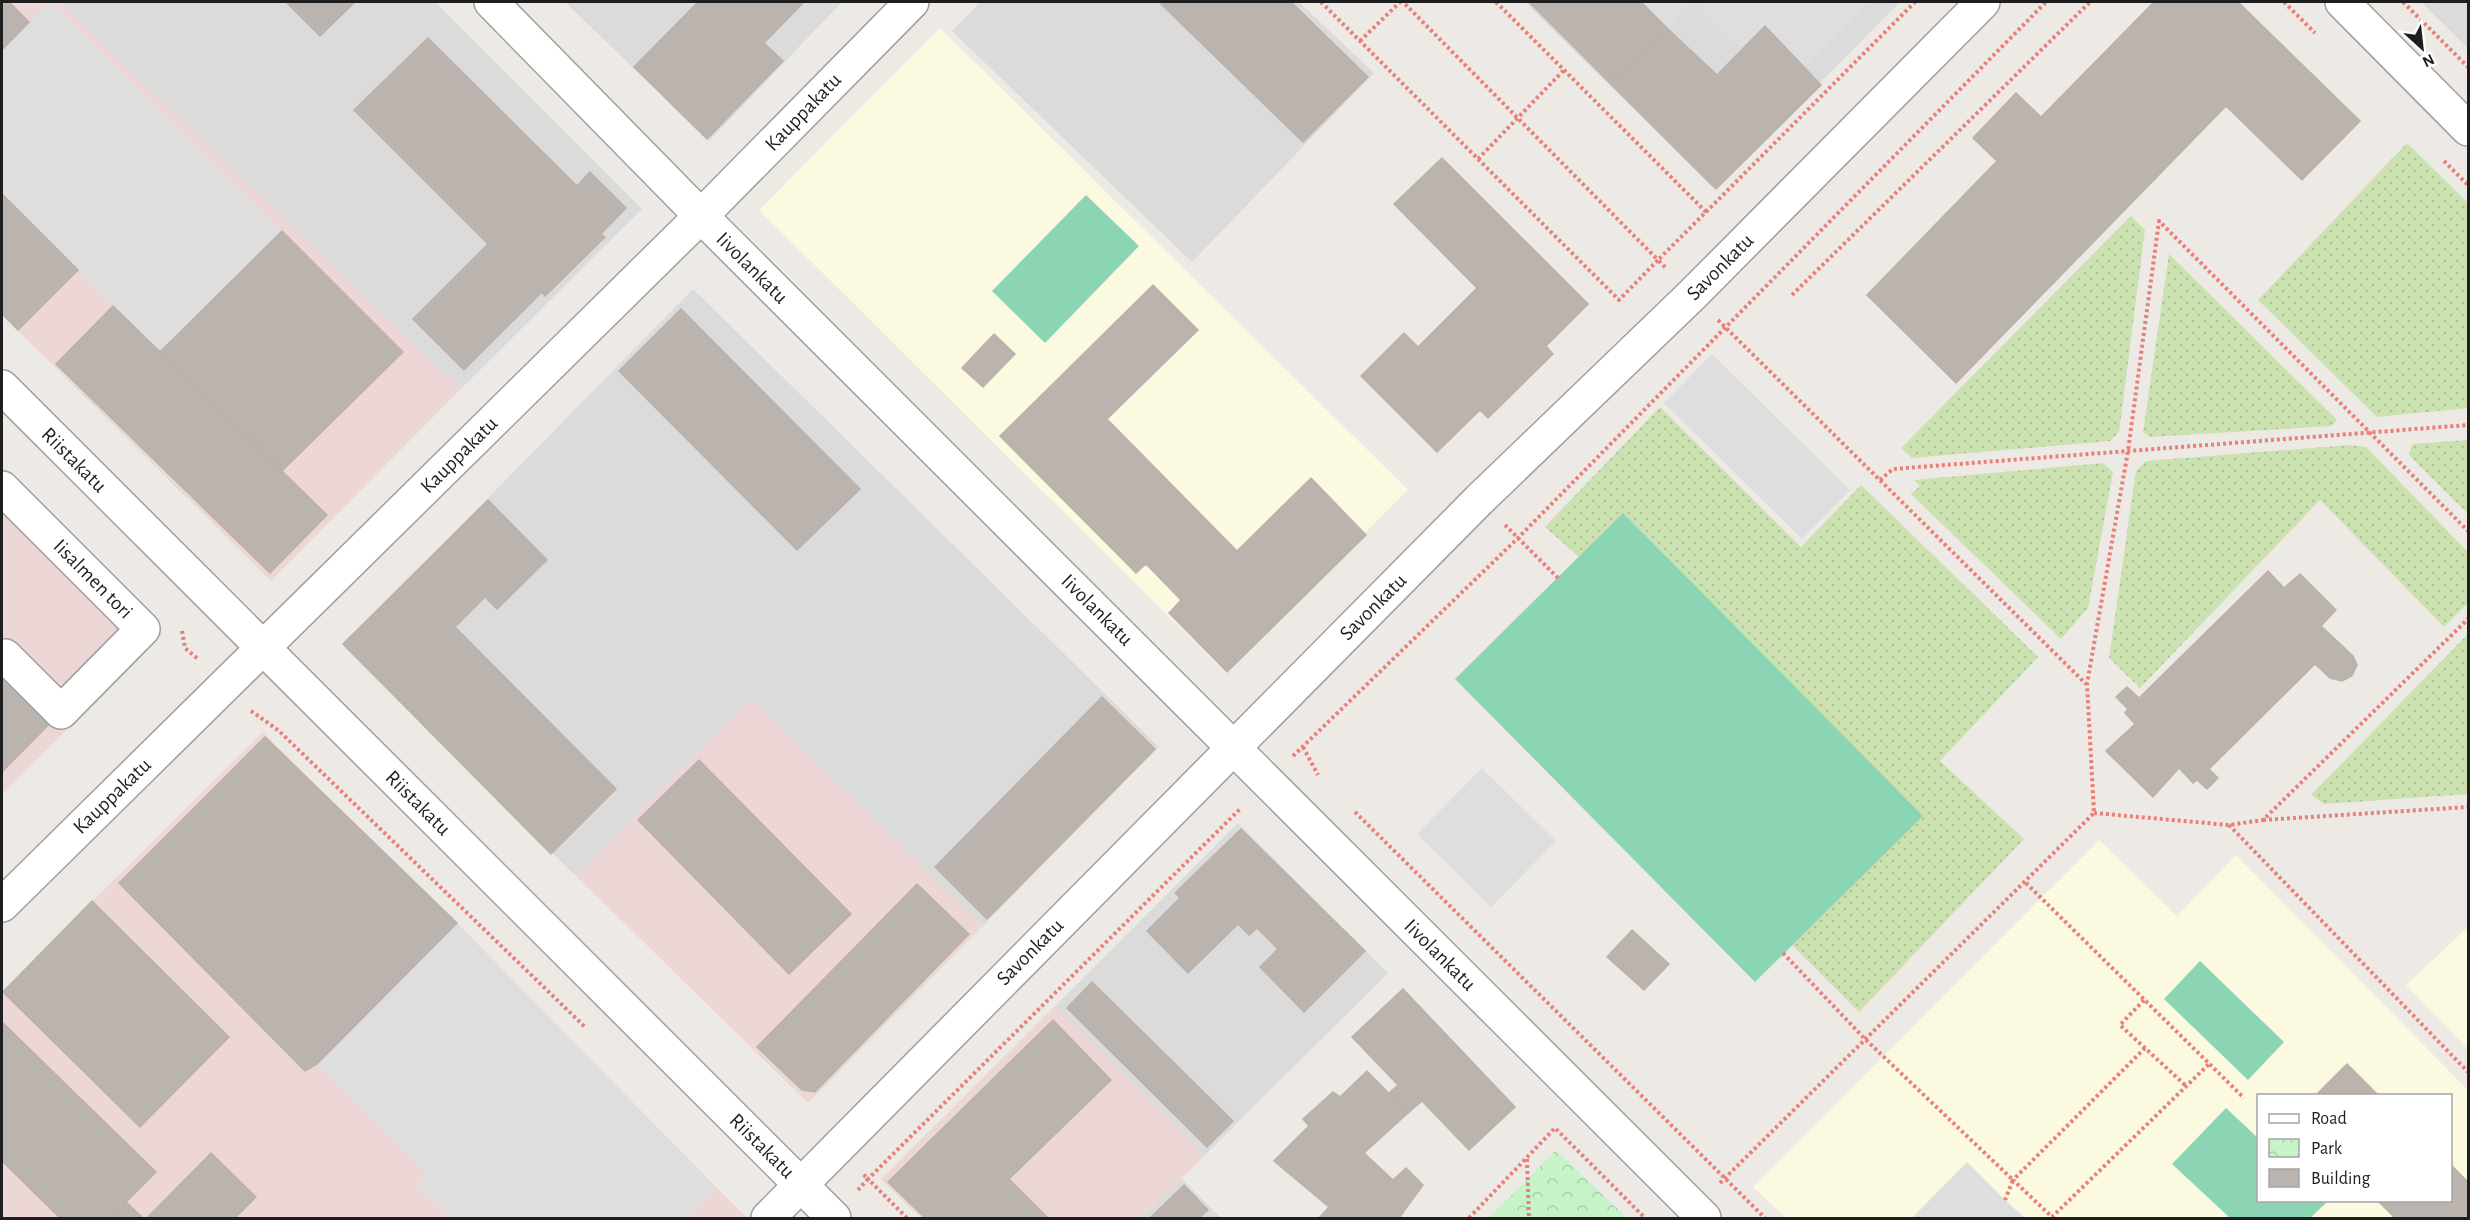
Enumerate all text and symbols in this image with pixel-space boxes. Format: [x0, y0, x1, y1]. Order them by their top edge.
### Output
north arrow [2392, 18, 2452, 78]
text: N [2420, 51, 2437, 70]
street label: Kauppakatu [761, 69, 845, 155]
street label: Iivolankatu [712, 228, 792, 308]
street label: Savonkatu [1683, 229, 1758, 304]
street label: Kauppakatu [417, 412, 502, 497]
street label: Riistakatu [37, 423, 111, 497]
street label: Iisalmen tori [49, 535, 137, 623]
street label: Savonkatu [1336, 569, 1411, 644]
street label: Iivolankatu [1057, 570, 1137, 650]
street label: Kauppakatu [69, 754, 155, 838]
street label: Riistakatu [381, 766, 455, 840]
street label: Savonkatu [993, 914, 1068, 989]
street label: Iivolankatu [1400, 915, 1480, 995]
legend [2257, 1094, 2452, 1202]
street label: Riistakatu [725, 1109, 799, 1183]
text: Road [2311, 1110, 2347, 1128]
text: Park [2311, 1140, 2343, 1158]
text: Building [2311, 1170, 2371, 1188]

